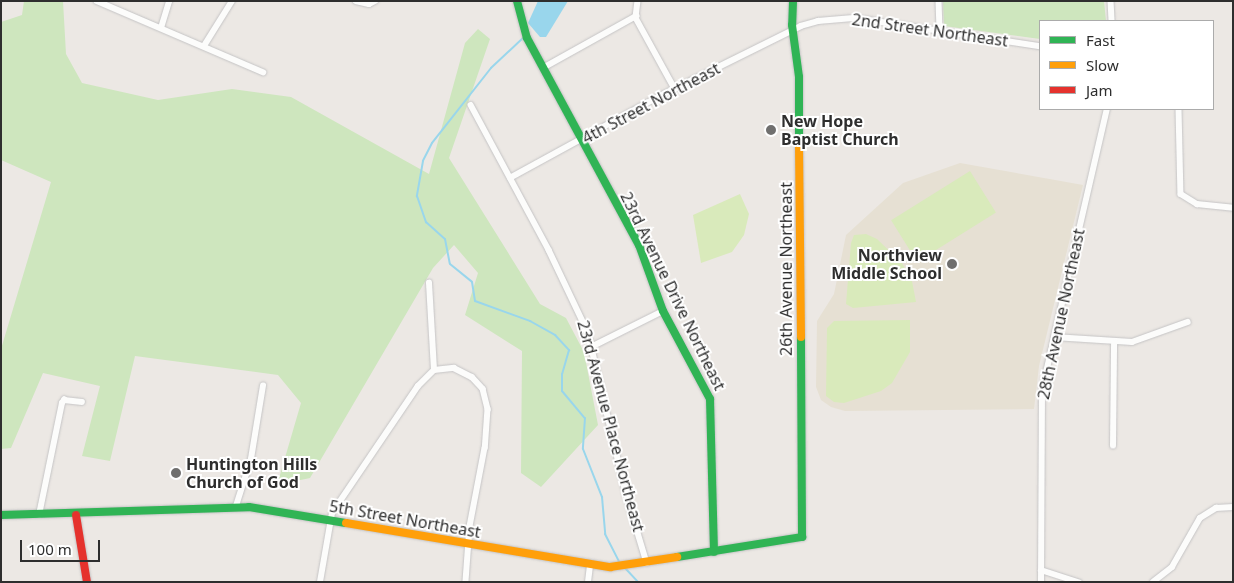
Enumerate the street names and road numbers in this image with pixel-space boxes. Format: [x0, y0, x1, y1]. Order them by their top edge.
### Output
street label: 2nd Street Northeast [851, 10, 1009, 50]
street label: 4th Street Northeast [579, 59, 723, 147]
street label: 26th Avenue Northeast [776, 182, 796, 356]
street label: 23rd Avenue Drive Northeast [617, 189, 729, 393]
street label: 28th Avenue Northeast [1034, 227, 1088, 401]
street label: 23rd Avenue Place Northeast [573, 318, 649, 534]
street label: 5th Street Northeast [328, 496, 482, 542]

